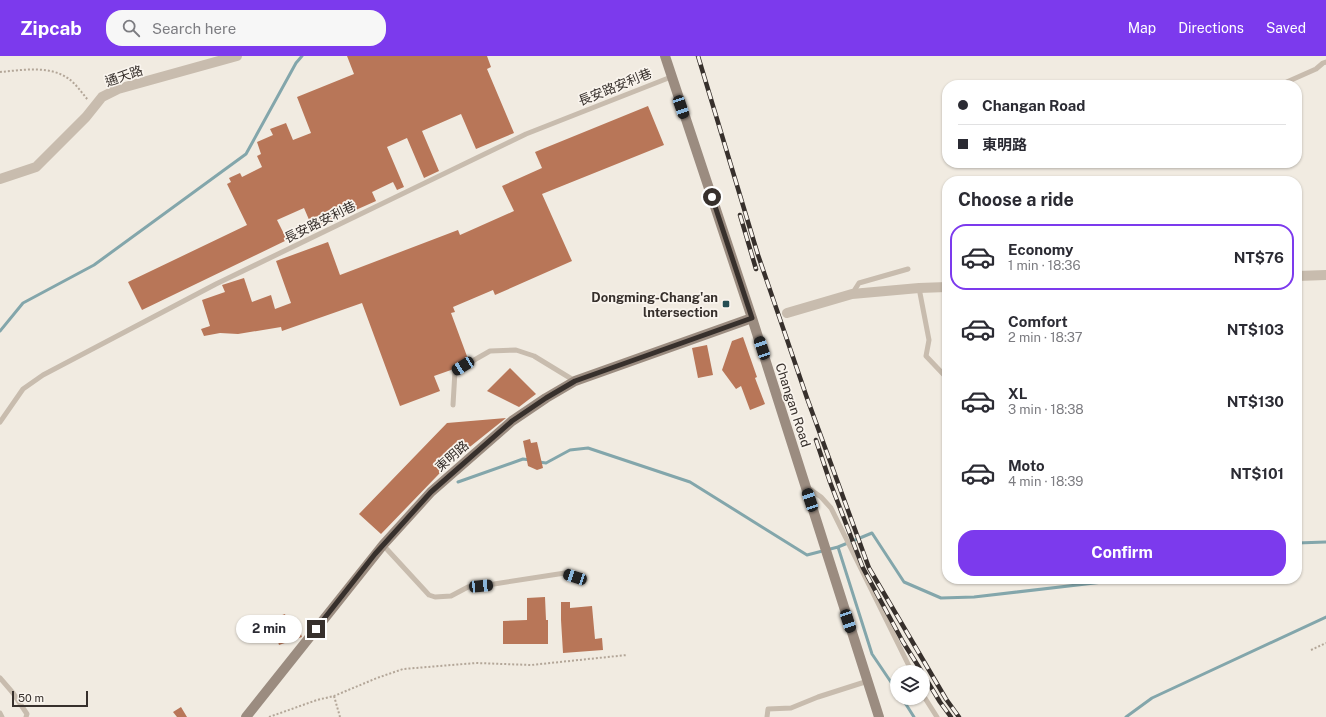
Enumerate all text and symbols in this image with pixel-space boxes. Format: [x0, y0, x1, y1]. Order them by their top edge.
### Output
search box [106, 10, 386, 46]
text: Zipcab [20, 17, 82, 39]
icon: search [120, 17, 142, 39]
text: Search here [152, 20, 236, 37]
text: Map [1128, 20, 1156, 36]
text: Directions [1178, 20, 1244, 36]
text: Saved [1266, 20, 1306, 36]
street label: 通天路 [103, 63, 145, 89]
street label: 長安路安利巷 [576, 65, 654, 109]
car [671, 94, 691, 120]
text: Changan Road [982, 97, 1085, 114]
text: 東明路 [982, 136, 1027, 153]
route start [703, 188, 721, 206]
text: Choose a ride [958, 189, 1074, 210]
street label: 長安路安利巷 [282, 198, 358, 246]
icon: car [960, 239, 996, 275]
text: Economy [1008, 241, 1073, 258]
text: NT$76 [1234, 249, 1284, 266]
text: 1 min · 18:36 [1008, 258, 1081, 273]
place label: Dongming-Chang'an lntersection [591, 290, 718, 320]
marker: Dongming-Chang'an lntersection [721, 299, 731, 309]
icon: car [960, 311, 996, 347]
text: Comfort [1008, 313, 1068, 330]
text: NT$103 [1227, 321, 1284, 338]
text: 2 min · 18:37 [1008, 330, 1083, 345]
car [753, 335, 771, 361]
car [450, 355, 476, 377]
street label: Changan Road [772, 361, 814, 449]
icon: car [960, 383, 996, 419]
text: XL [1008, 385, 1027, 402]
text: NT$130 [1227, 393, 1284, 410]
text: 3 min · 18:38 [1008, 402, 1084, 417]
street label: 東明路 [432, 438, 472, 474]
icon: car [960, 455, 996, 491]
text: Moto [1008, 457, 1045, 474]
text: NT$101 [1230, 465, 1284, 482]
text: 4 min · 18:39 [1008, 474, 1083, 489]
car [801, 487, 819, 513]
button: Confirm [958, 530, 1286, 576]
car [562, 568, 588, 586]
car [469, 579, 493, 593]
car [839, 608, 857, 634]
callout: 2 min [236, 615, 302, 643]
route end [307, 620, 325, 638]
text: 2 min [252, 621, 286, 636]
map controls [890, 665, 930, 705]
button: layers [890, 665, 930, 705]
scale bar [12, 689, 88, 708]
text: 50 m [18, 692, 44, 704]

